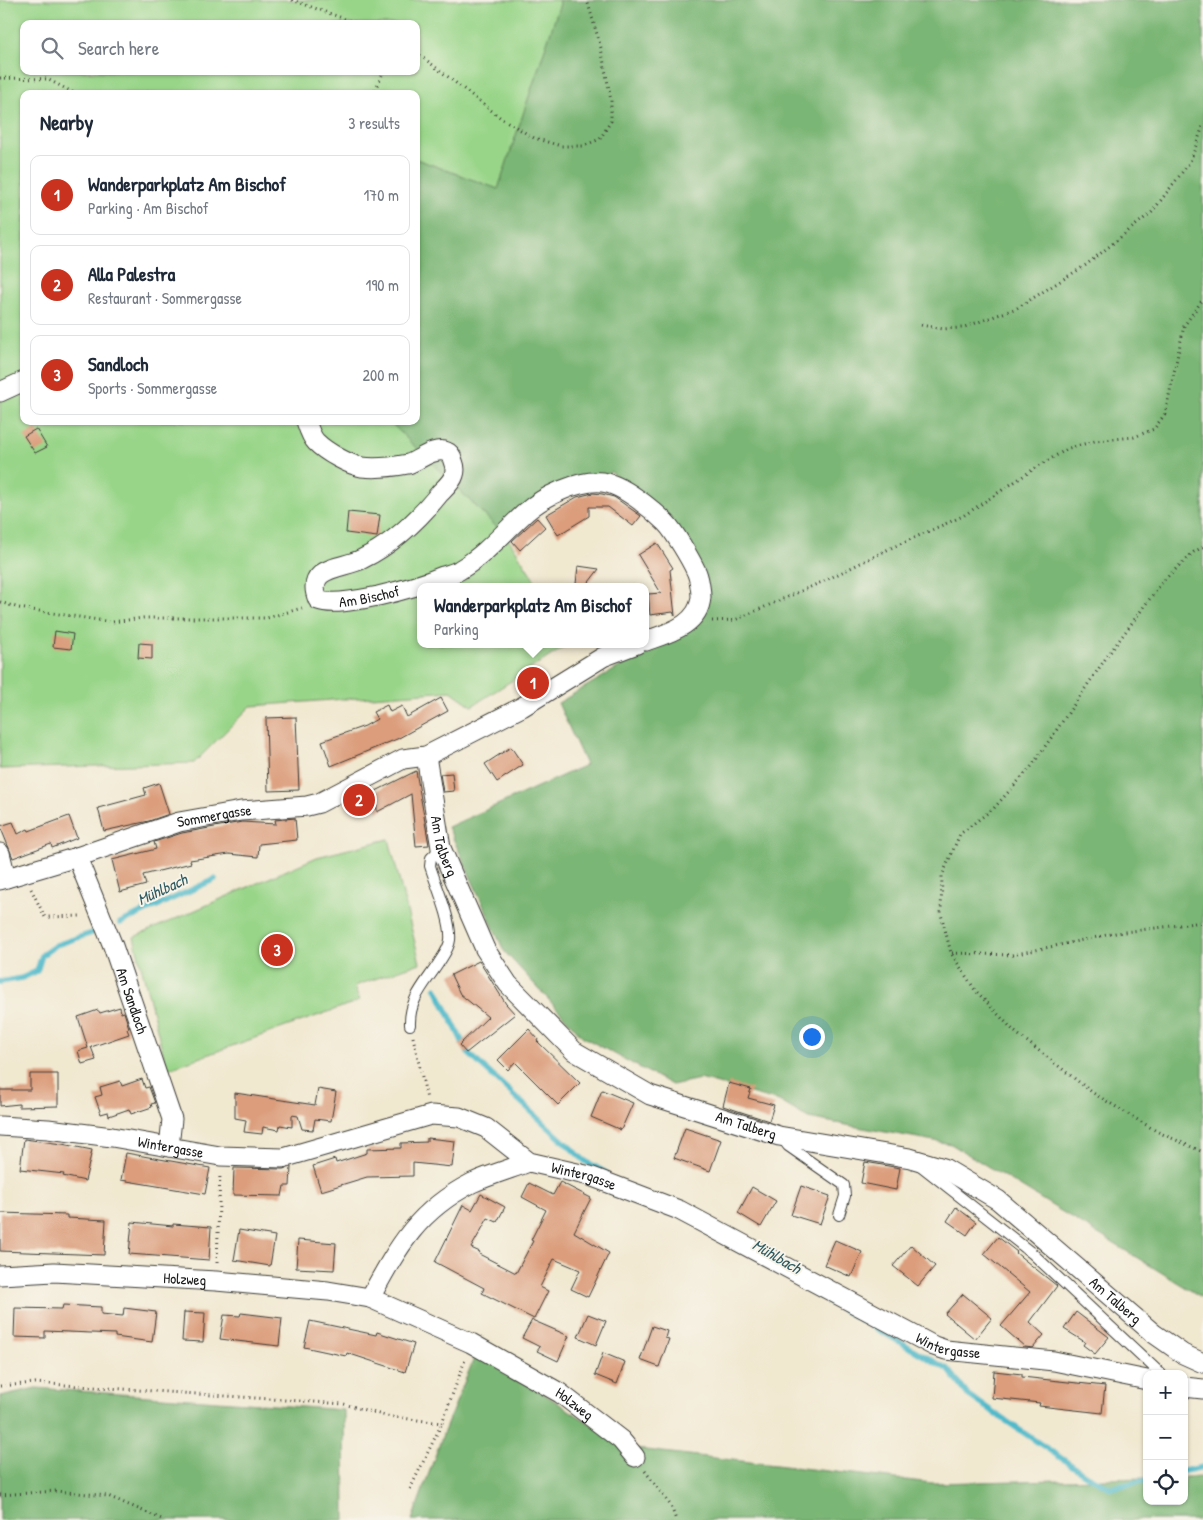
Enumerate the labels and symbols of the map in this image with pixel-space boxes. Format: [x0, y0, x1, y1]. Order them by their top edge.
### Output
street label: Am Bischof [338, 580, 402, 612]
pin: 1 [517, 664, 549, 702]
pin: 2 [343, 781, 375, 819]
street label: Sommergasse [175, 799, 252, 832]
street label: Am Talberg [426, 814, 463, 880]
water label: Mühlbach [133, 867, 192, 910]
pin: 3 [261, 931, 293, 969]
street label: Am Sandloch [111, 965, 153, 1037]
your location [799, 1024, 825, 1050]
street label: Am Talberg [713, 1106, 780, 1145]
street label: Wintergasse [136, 1131, 205, 1163]
street label: Wintergasse [549, 1156, 619, 1195]
water label: Mühlbach [749, 1233, 806, 1279]
street label: Holzweg [163, 1267, 207, 1290]
street label: Am Talberg [1085, 1272, 1146, 1329]
street label: Wintergasse [912, 1327, 981, 1363]
street label: Holzweg [552, 1382, 598, 1425]

